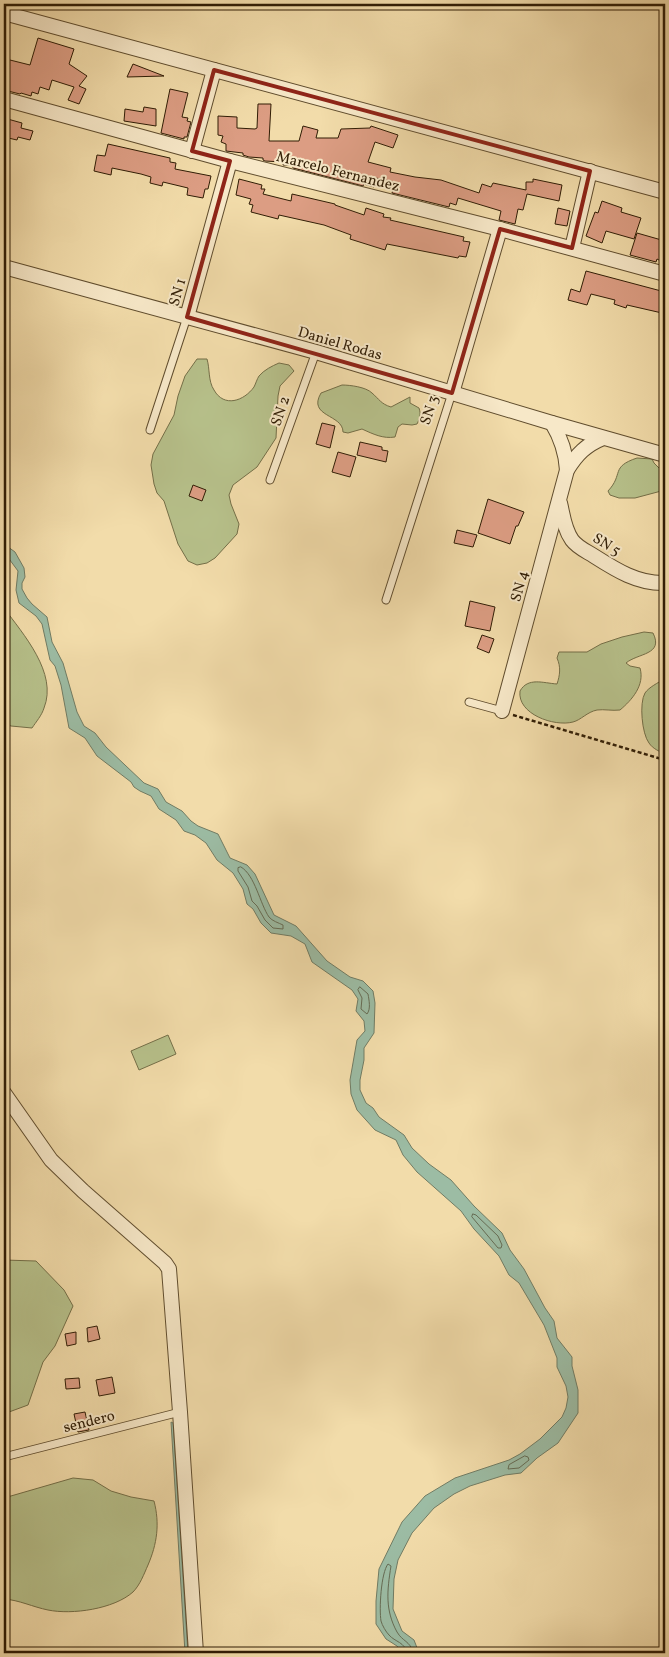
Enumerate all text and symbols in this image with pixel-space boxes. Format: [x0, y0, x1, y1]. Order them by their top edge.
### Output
street label: Marcelo Fernandez [274, 147, 402, 198]
street label: SN 1 [164, 276, 192, 309]
street label: Daniel Rodas [295, 322, 384, 366]
street label: SN 3 [416, 393, 445, 428]
street label: SN 2 [267, 394, 296, 429]
street label: SN 5 [588, 529, 624, 562]
street label: SN 4 [506, 568, 535, 604]
street label: sendero [61, 1406, 117, 1439]

